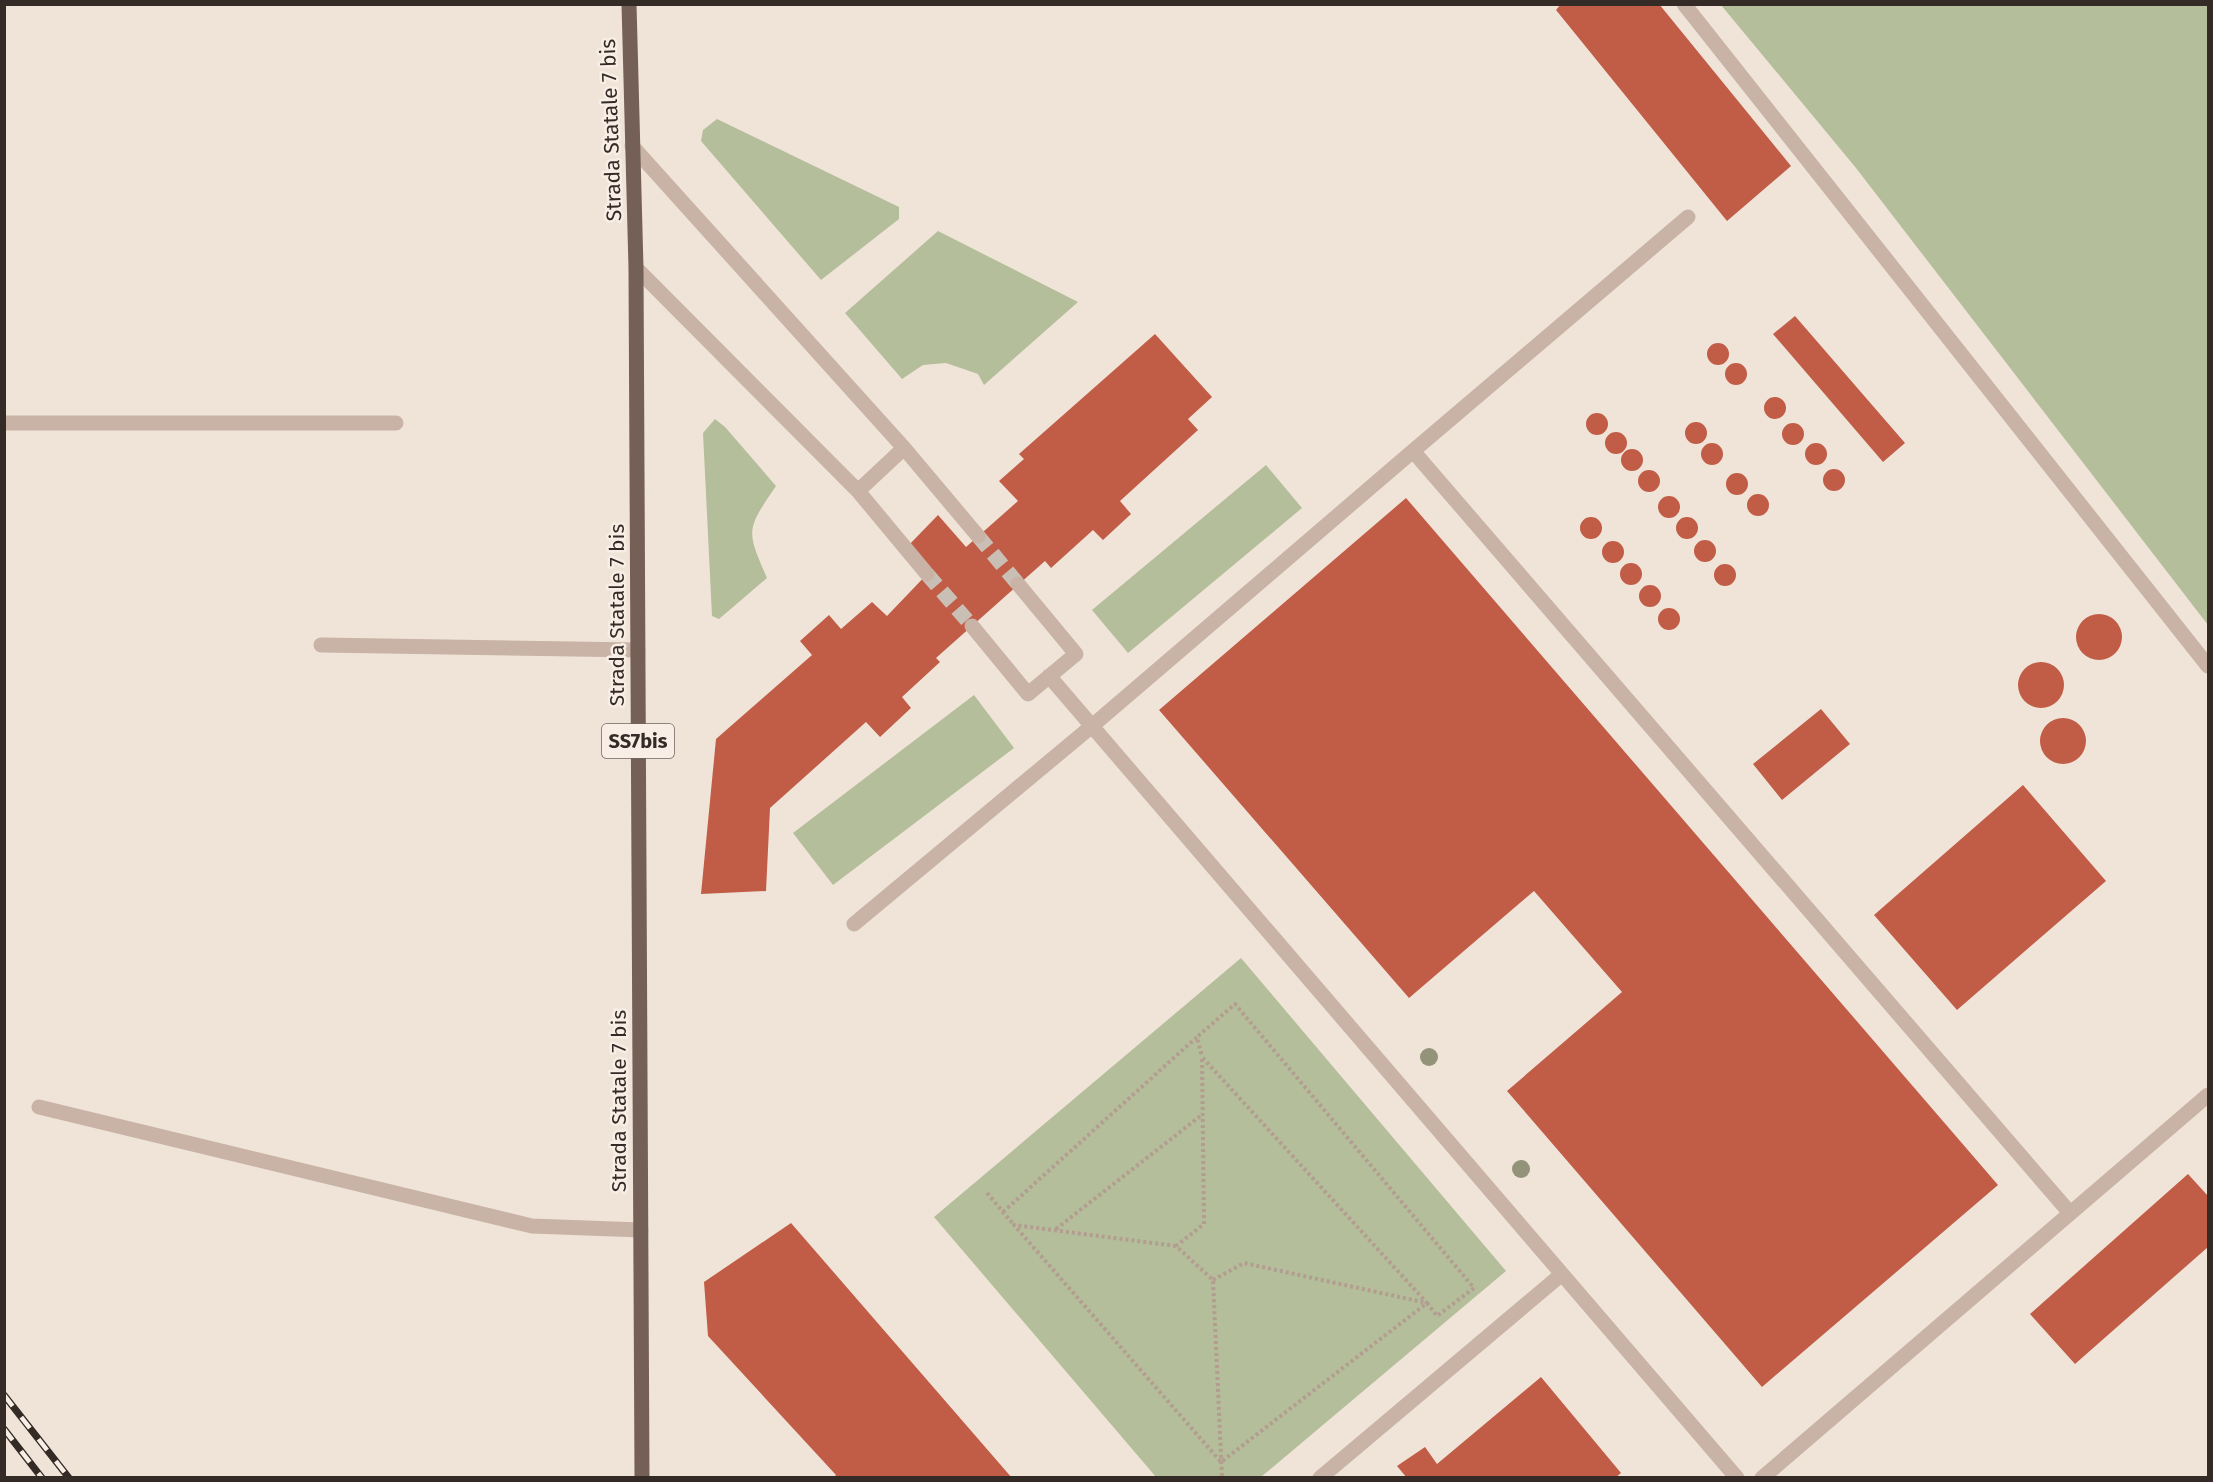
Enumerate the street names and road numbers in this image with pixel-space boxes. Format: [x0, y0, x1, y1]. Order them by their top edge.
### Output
street label: Strada Statale 7 bis [595, 38, 627, 222]
street label: Strada Statale 7 bis [604, 524, 630, 706]
road number: SS7bis [602, 724, 674, 758]
street label: Strada Statale 7 bis [606, 1010, 632, 1192]

